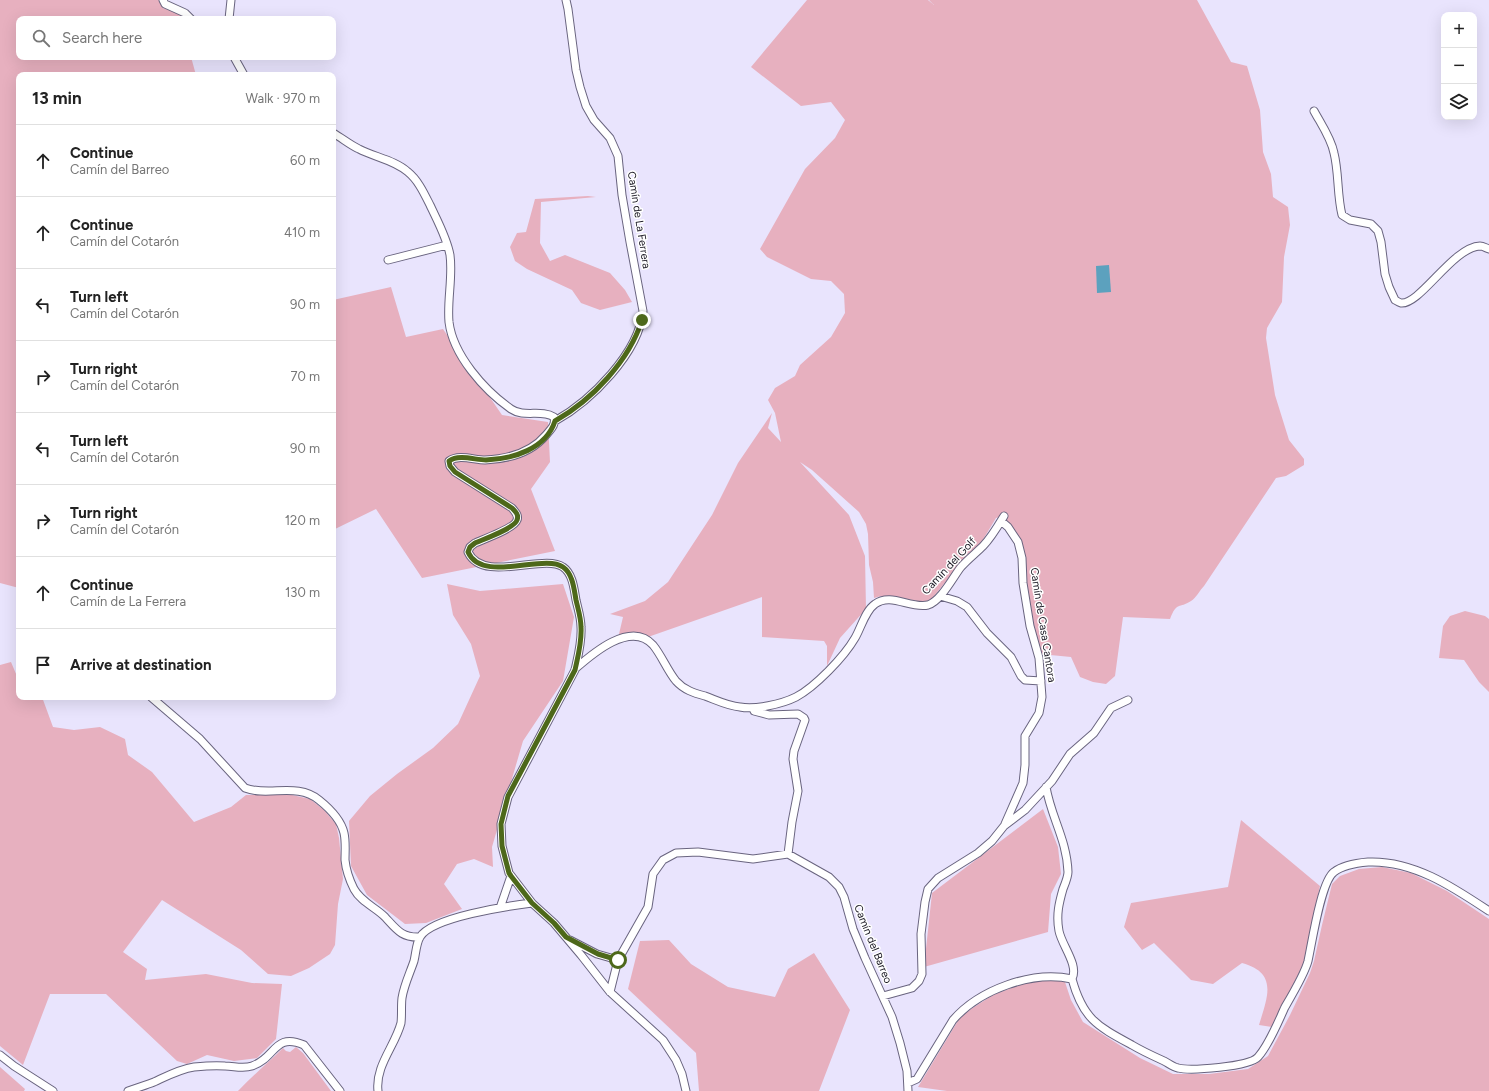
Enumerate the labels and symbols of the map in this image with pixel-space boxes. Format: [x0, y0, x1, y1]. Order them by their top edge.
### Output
street label: Camín de La Ferrera [625, 170, 653, 270]
route end [633, 311, 651, 329]
street label: Camín del Golf [919, 534, 979, 597]
street label: Camín de Casa Cantora [1028, 567, 1058, 683]
street label: Camín del Barreo [851, 903, 895, 985]
route start [609, 951, 627, 969]

